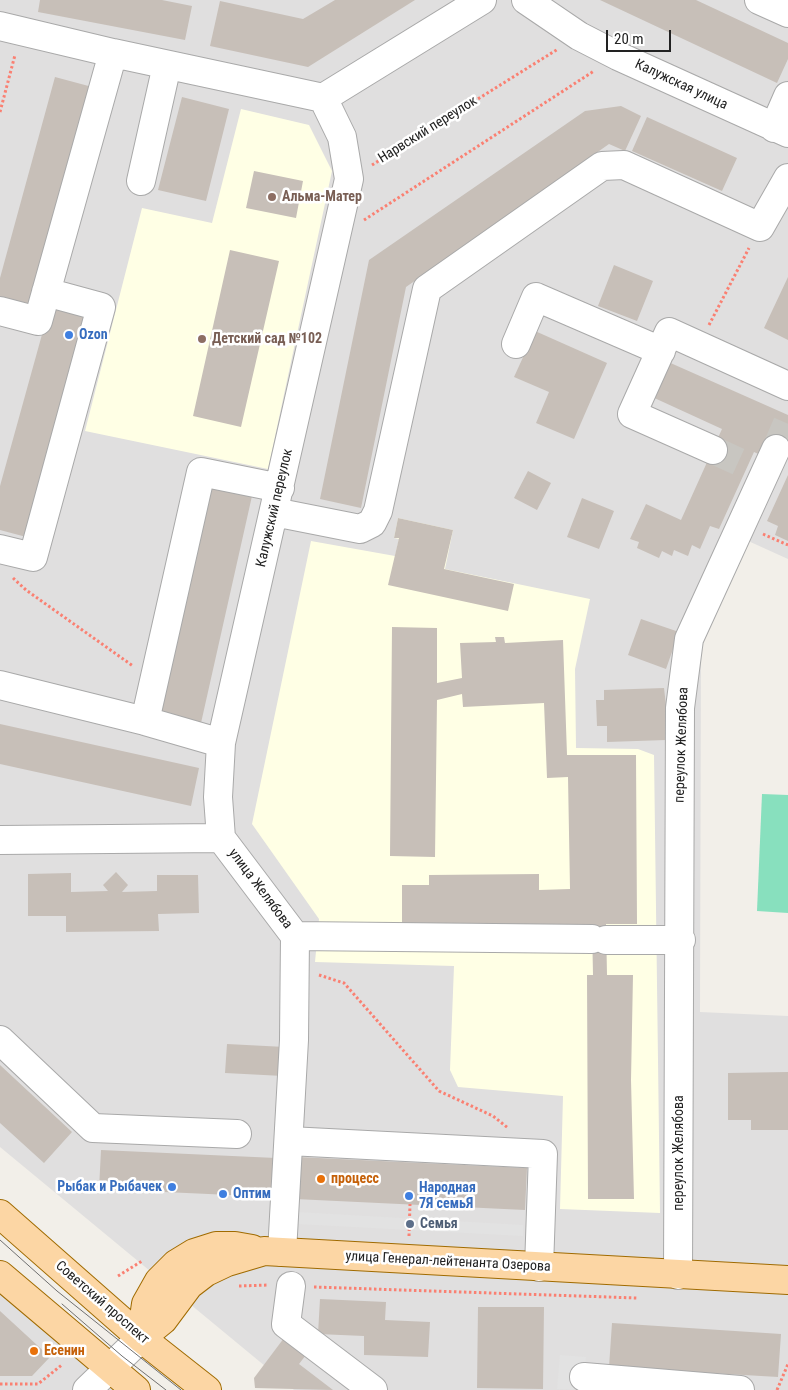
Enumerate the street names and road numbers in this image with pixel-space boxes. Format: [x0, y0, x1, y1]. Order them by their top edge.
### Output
street label: Калужская улица [632, 56, 730, 114]
street label: Нарвский переулок [375, 93, 481, 167]
street label: Калужский переулок [253, 447, 297, 569]
street label: переулок Желябова [672, 687, 692, 803]
street label: улица Желябова [224, 846, 296, 932]
street label: переулок Желябова [671, 1095, 687, 1211]
street label: улица Генерал-лейтенанта Озерова [345, 1248, 551, 1276]
street label: Советский проспект [52, 1258, 152, 1348]

